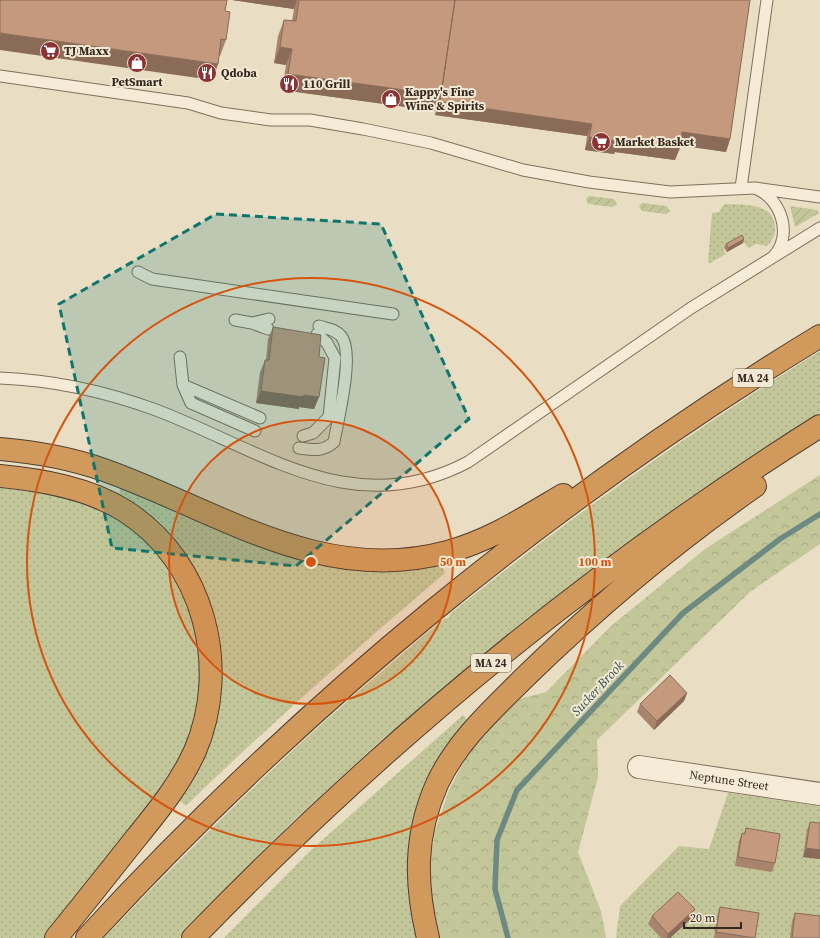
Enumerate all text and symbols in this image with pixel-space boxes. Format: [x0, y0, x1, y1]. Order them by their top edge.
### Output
supermarket icon: TJ Maxx [39, 40, 61, 62]
place label: TJ Maxx [64, 43, 109, 59]
shop icon: PetSmart [126, 52, 148, 74]
restaurant icon: Qdoba [196, 62, 218, 84]
place label: Qdoba [221, 65, 258, 81]
restaurant icon: 110 Grill [278, 73, 300, 95]
place label: PetSmart [111, 74, 163, 90]
place label: 110 Grill [303, 76, 350, 92]
place label: Kappy's Fine Wine & Spirits [405, 84, 485, 114]
shop icon: Kappy's Fine Wine & Spirits [380, 88, 402, 110]
supermarket icon: Market Basket [590, 131, 612, 153]
place label: Market Basket [615, 134, 695, 150]
road number: MA 24 [733, 369, 773, 387]
text: 50 m [440, 554, 466, 570]
text: 100 m [579, 554, 612, 570]
centre of rings [304, 555, 318, 569]
road number: MA 24 [471, 654, 511, 672]
water label: Sucker Brook [567, 657, 628, 720]
street label: Neptune Street [688, 767, 770, 794]
scale bar [684, 904, 741, 930]
text: 20 m [690, 910, 716, 926]

